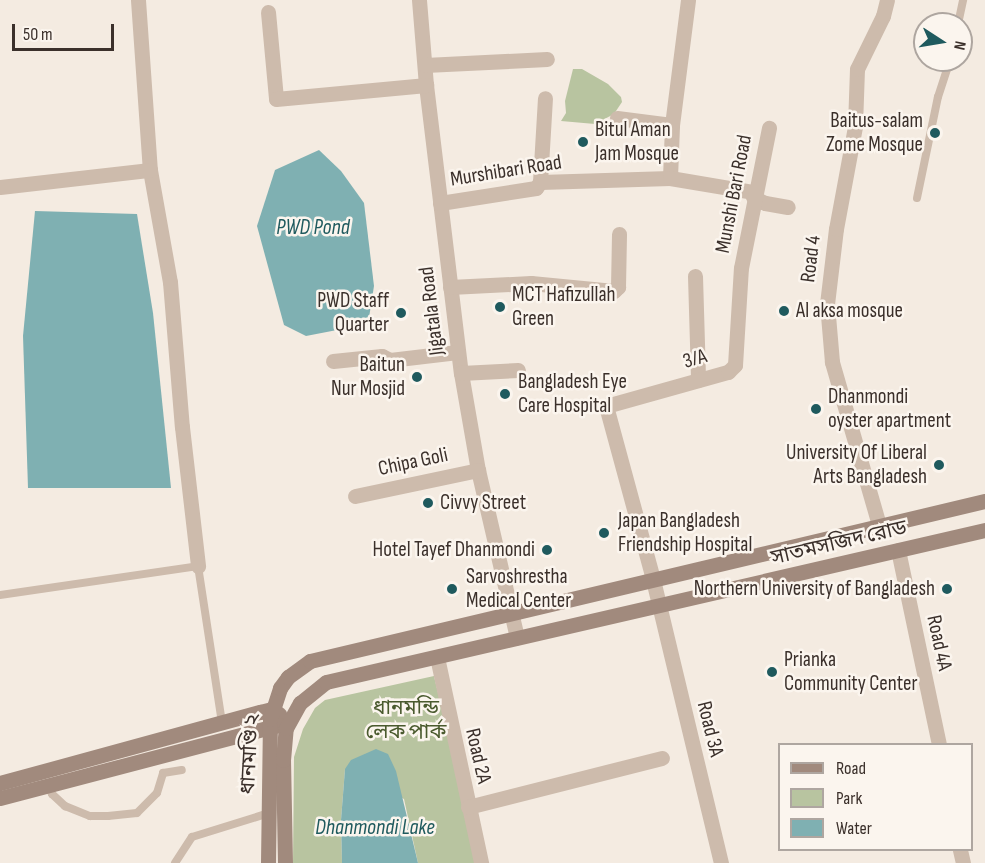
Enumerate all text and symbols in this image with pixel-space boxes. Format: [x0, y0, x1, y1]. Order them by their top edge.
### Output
scale bar [15, 12, 117, 50]
north arrow [913, 12, 973, 72]
text: 50 m [23, 24, 53, 45]
text: N [949, 39, 969, 52]
place label: Baitus-salam Zome Mosque [826, 108, 923, 158]
place label: Bitul Aman Jam Mosque [595, 117, 679, 167]
marker: Baitus-salam Zome Mosque [928, 126, 942, 140]
street label: Munshi Bari Road [710, 133, 758, 255]
marker: Bitul Aman Jam Mosque [576, 135, 590, 149]
street label: Murshibari Road [449, 150, 563, 192]
water label: PWD Pond [276, 215, 350, 241]
street label: Road 4 [796, 234, 826, 284]
street label: Jigatala Road [414, 265, 450, 357]
place label: MCT Hafizullah Green [512, 282, 615, 332]
place label: PWD Staff Quarter [317, 288, 389, 338]
place label: Al aksa mosque [796, 298, 903, 324]
marker: MCT Hafizullah Green [493, 300, 507, 314]
marker: Al aksa mosque [777, 304, 791, 318]
marker: PWD Staff Quarter [394, 306, 408, 320]
street label: 3/A [680, 344, 710, 374]
place label: Baitun Nur Mosjid [331, 352, 405, 402]
place label: Bangladesh Eye Care Hospital [518, 369, 627, 419]
marker: Baitun Nur Mosjid [410, 370, 424, 384]
place label: Dhanmondi oyster apartment [828, 384, 951, 434]
marker: Bangladesh Eye Care Hospital [496, 385, 514, 403]
marker: Dhanmondi oyster apartment [809, 402, 823, 416]
place label: University Of Liberal Arts Bangladesh [786, 440, 927, 490]
street label: Chipa Goli [376, 442, 450, 482]
marker: University Of Liberal Arts Bangladesh [932, 458, 946, 472]
place label: Civvy Street [440, 490, 526, 516]
marker: Civvy Street [421, 496, 435, 510]
place label: Japan Bangladesh Friendship Hospital [618, 508, 752, 558]
street label: সাতমসজিদ রোড [769, 515, 909, 571]
marker: Japan Bangladesh Friendship Hospital [595, 524, 613, 542]
place label: Hotel Tayef Dhanmondi [373, 537, 535, 563]
marker: Hotel Tayef Dhanmondi [540, 543, 554, 557]
place label: Sarvoshrestha Medical Center [466, 564, 571, 614]
place label: Northern University of Bangladesh [694, 576, 935, 602]
marker: Sarvoshrestha Medical Center [443, 580, 461, 598]
marker: Northern University of Bangladesh [940, 582, 954, 596]
street label: Road 4A [921, 613, 957, 673]
place label: Prianka Community Center [784, 647, 918, 697]
marker: Prianka Community Center [765, 665, 779, 679]
park label: ধানমন্ডি লেক পার্ক [366, 695, 446, 745]
street label: Road 3A [691, 699, 729, 759]
street label: ধানমণ্ডি ২ [235, 713, 265, 795]
street label: Road 2A [459, 726, 497, 786]
legend [778, 743, 973, 851]
text: Road [836, 758, 866, 779]
text: Park [836, 788, 862, 809]
water label: Dhanmondi Lake [315, 815, 435, 841]
text: Water [836, 818, 872, 839]

